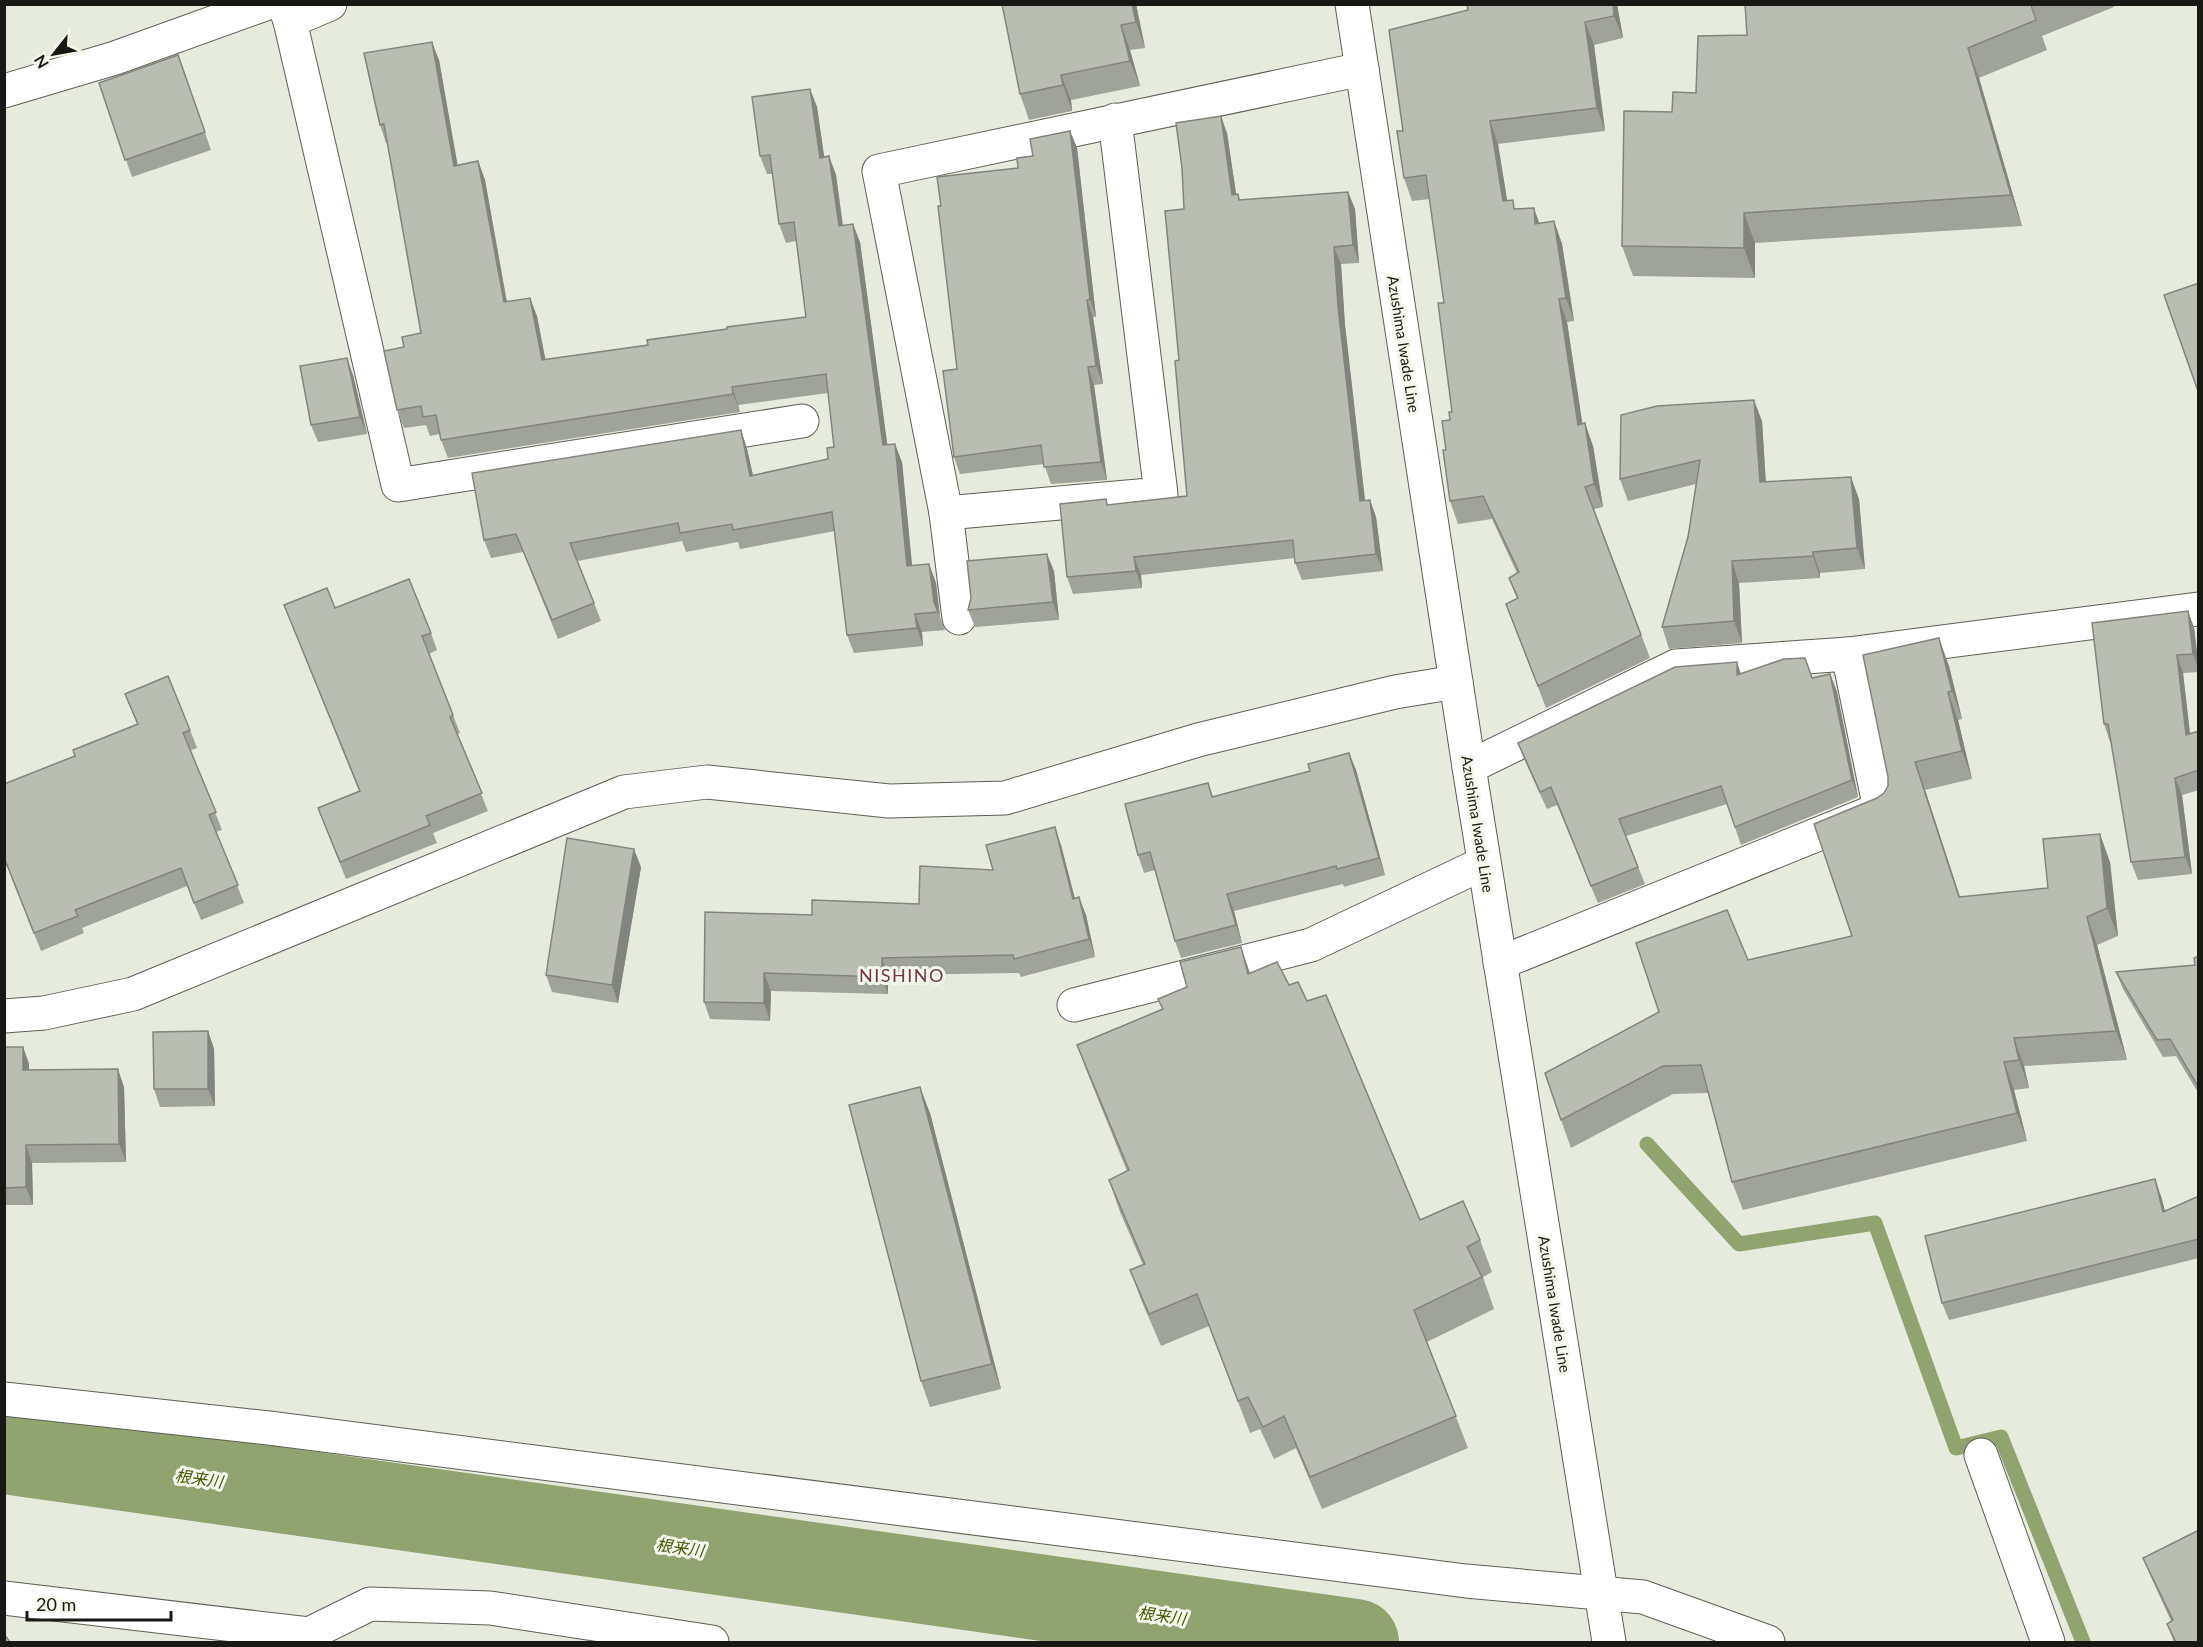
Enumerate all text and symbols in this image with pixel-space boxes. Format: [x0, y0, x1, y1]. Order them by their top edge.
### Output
north arrow [24, 24, 84, 84]
text: N [29, 52, 52, 72]
street label: Azushima Iwade Line [1384, 274, 1424, 414]
street label: Azushima Iwade Line [1458, 754, 1498, 894]
district label: NISHINO [859, 964, 945, 986]
street label: Azushima Iwade Line [1535, 1234, 1575, 1374]
water label: 根来川 [174, 1465, 226, 1491]
water label: 根来川 [655, 1534, 707, 1560]
scale bar [27, 1584, 171, 1622]
text: 20 m [36, 1593, 76, 1615]
water label: 根来川 [1137, 1602, 1189, 1628]

